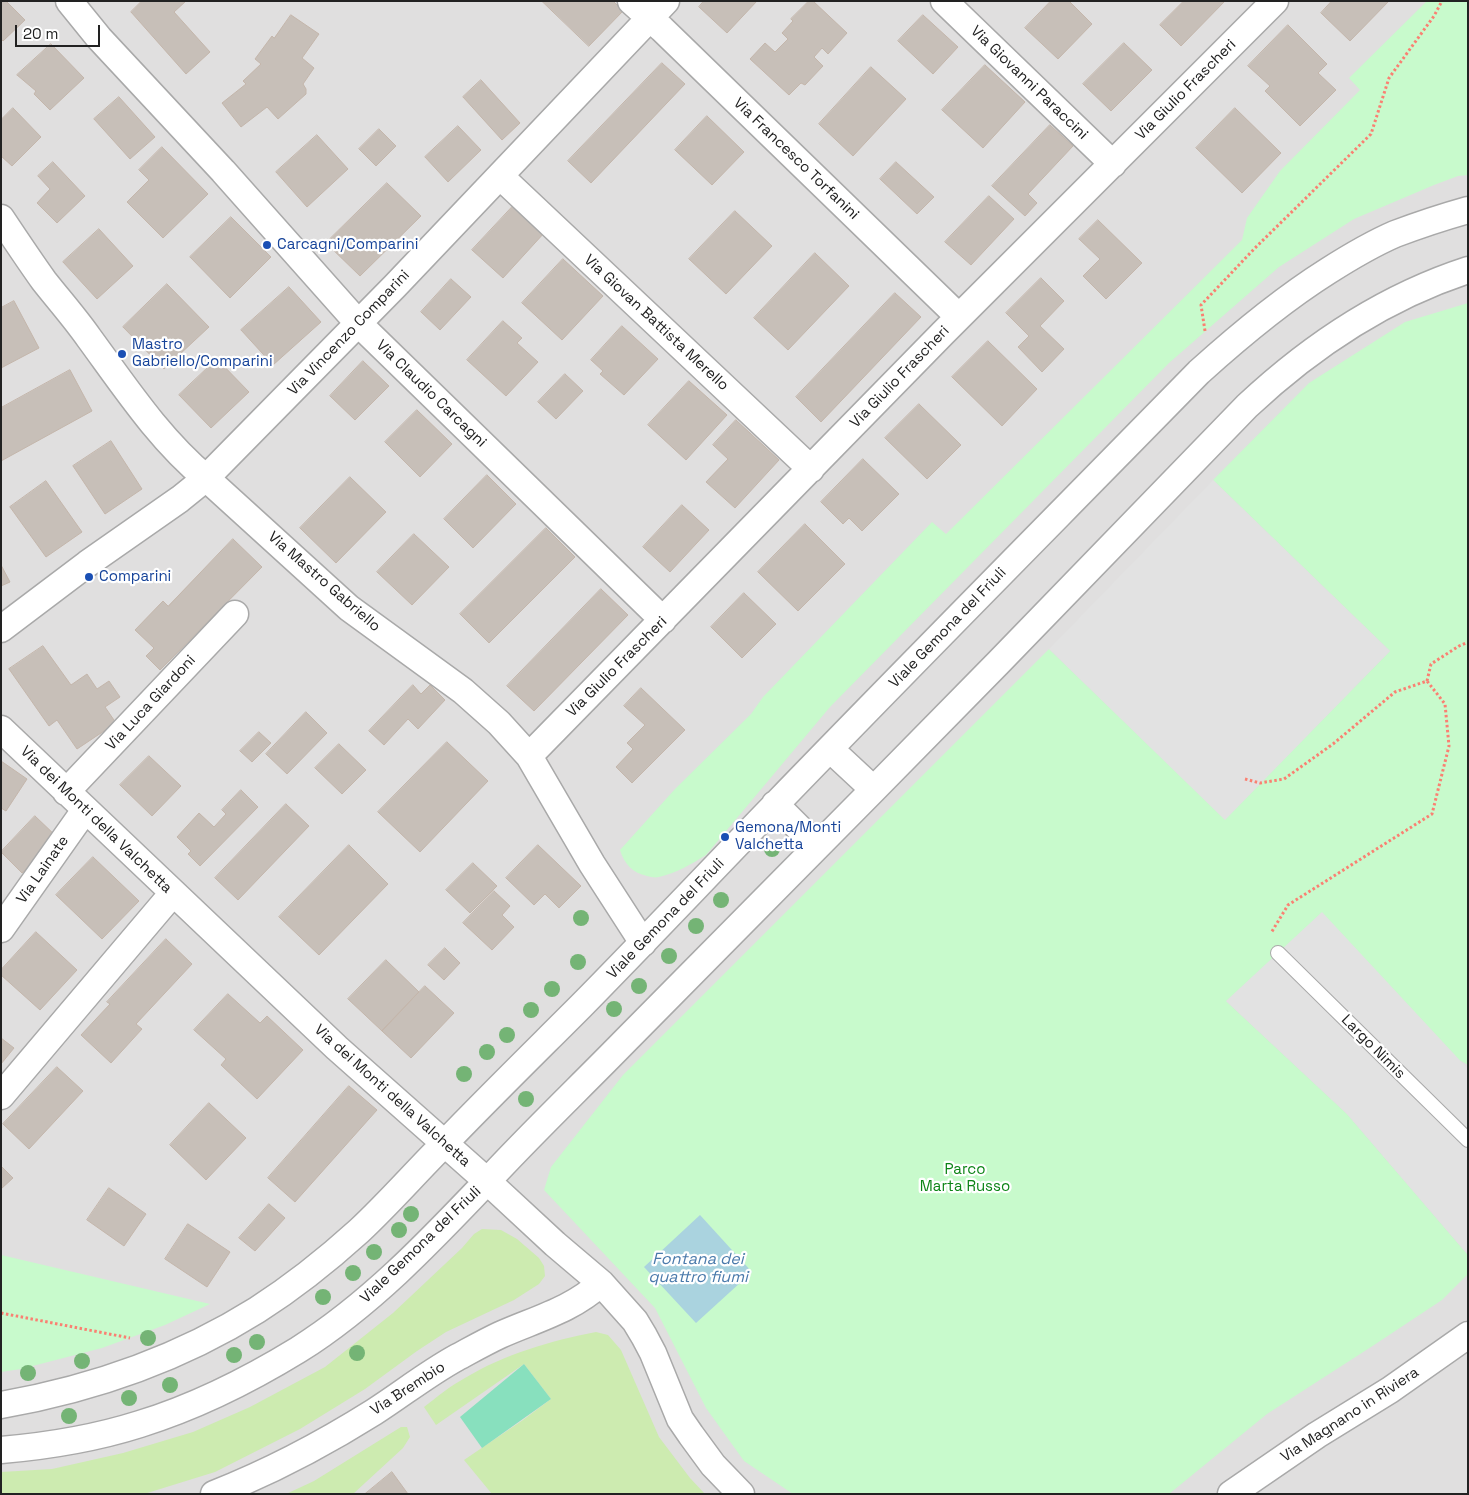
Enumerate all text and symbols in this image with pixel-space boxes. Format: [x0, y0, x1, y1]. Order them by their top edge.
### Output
scale bar [18, 15, 102, 47]
street label: Via Giovanni Paraccini [967, 22, 1091, 144]
text: 20 m [23, 24, 58, 43]
street label: Via Giulio Frascheri [1132, 36, 1240, 144]
street label: Via Francesco Torfanini [729, 94, 863, 224]
place label: Carcagni/Comparini [277, 236, 418, 254]
marker: Carcagni/Comparini [261, 239, 273, 251]
street label: Via Giovan Battista Merello [580, 251, 732, 395]
street label: Via Vincenzo Comparini [284, 266, 414, 400]
street label: Via Giulio Frascheri [847, 322, 953, 432]
place label: Mastro Gabriello/Comparini [132, 336, 273, 371]
street label: Via Claudio Carcagni [372, 337, 490, 451]
marker: Mastro Gabriello/Comparini [116, 348, 128, 360]
street label: Via Mastro Gabriello [264, 528, 384, 636]
street label: Viale Gemona del Friuli [886, 564, 1010, 692]
place label: Comparini [99, 568, 171, 586]
marker: Comparini [83, 571, 95, 583]
street label: Via Giulio Frascheri [563, 613, 671, 721]
street label: Via Luca Giardoni [102, 652, 200, 754]
street label: Via dei Monti della Valchetta [16, 743, 176, 897]
place label: Gemona/Monti Valchetta [735, 819, 841, 854]
marker: Gemona/Monti Valchetta [719, 831, 731, 843]
street label: Via Lainate [13, 833, 73, 907]
street label: Viale Gemona del Friuli [604, 855, 728, 983]
street label: Largo Nimis [1337, 1011, 1409, 1083]
street label: Via dei Monti della Valchetta [310, 1021, 474, 1171]
park label: Parco Marta Russo [920, 1161, 1010, 1196]
street label: Viale Gemona del Friuli [357, 1183, 485, 1307]
water label: Fontana dei quattro fiumi [648, 1250, 748, 1288]
street label: Via Brembio [367, 1358, 449, 1420]
street label: Via Magnano in Riviera [1278, 1364, 1422, 1466]

